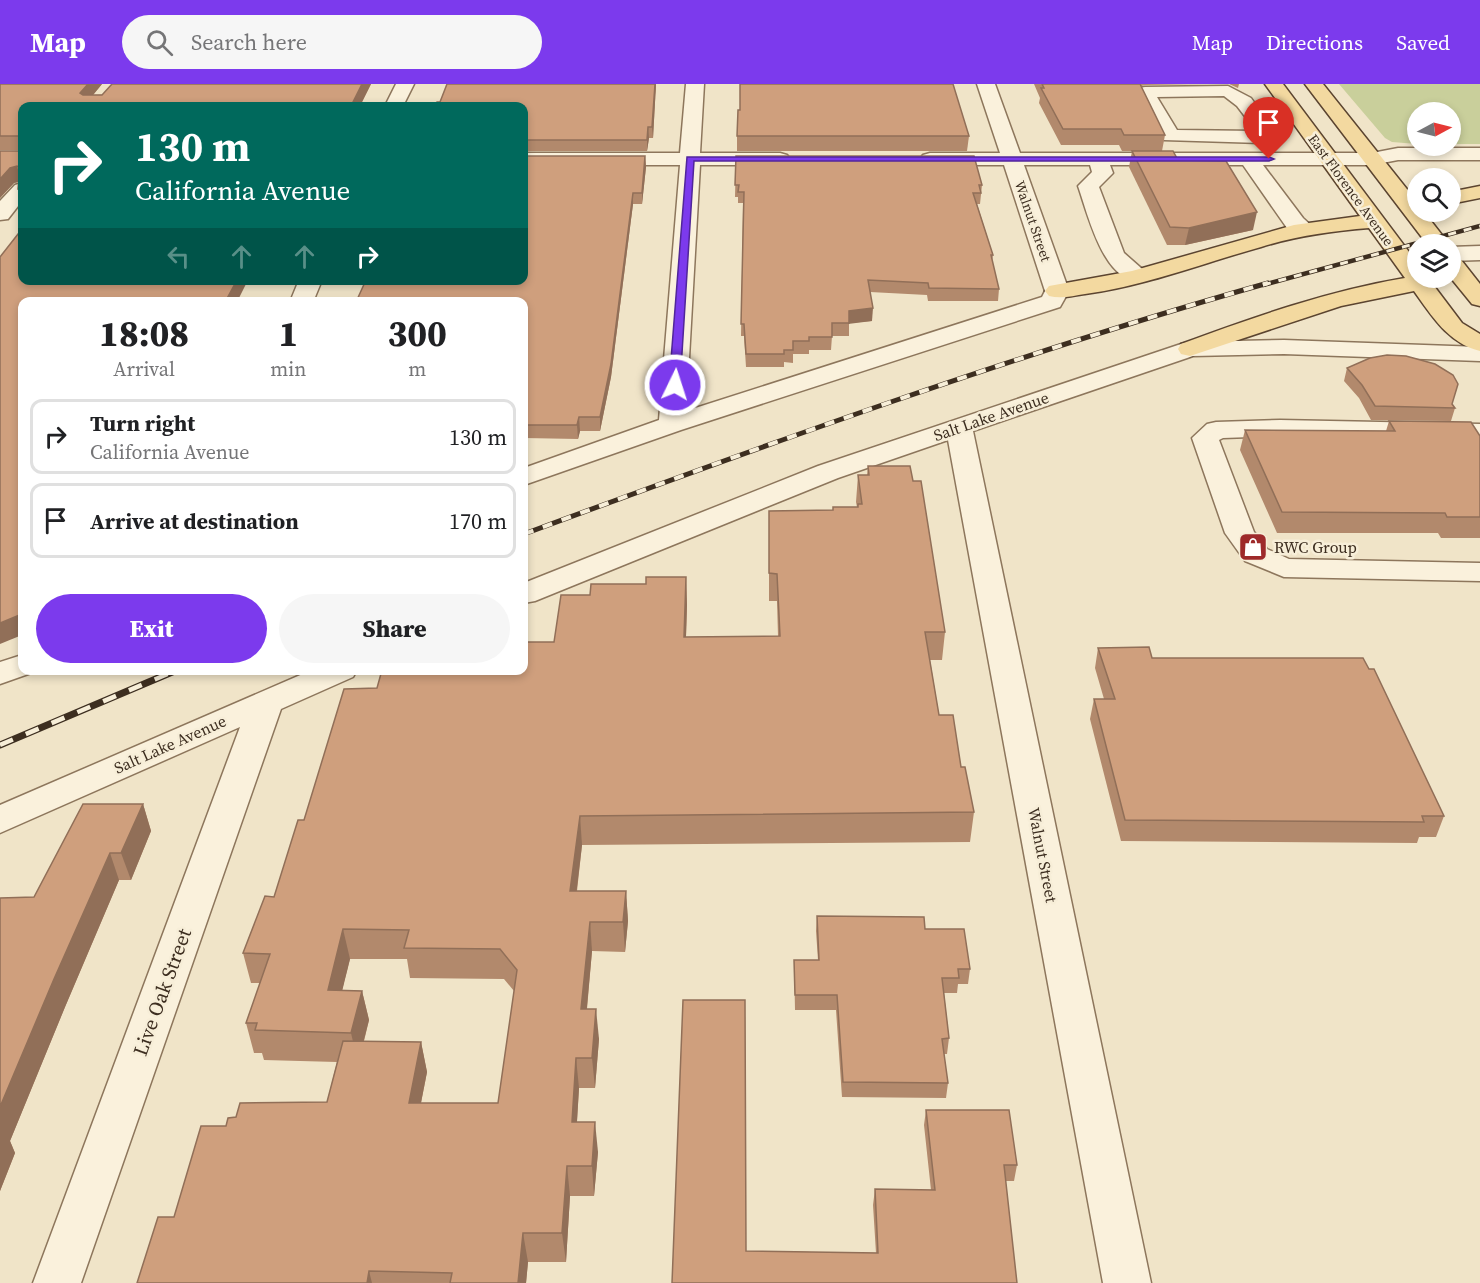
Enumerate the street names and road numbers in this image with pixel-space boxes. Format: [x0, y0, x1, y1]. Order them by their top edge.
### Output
street label: East Florence Avenue [1304, 130, 1398, 250]
street label: Walnut Street [1010, 178, 1056, 265]
street label: Salt Lake Avenue [930, 386, 1052, 446]
street label: Salt Lake Avenue [110, 709, 230, 779]
street label: Walnut Street [1023, 806, 1063, 905]
street label: Live Oak Street [126, 924, 198, 1060]

